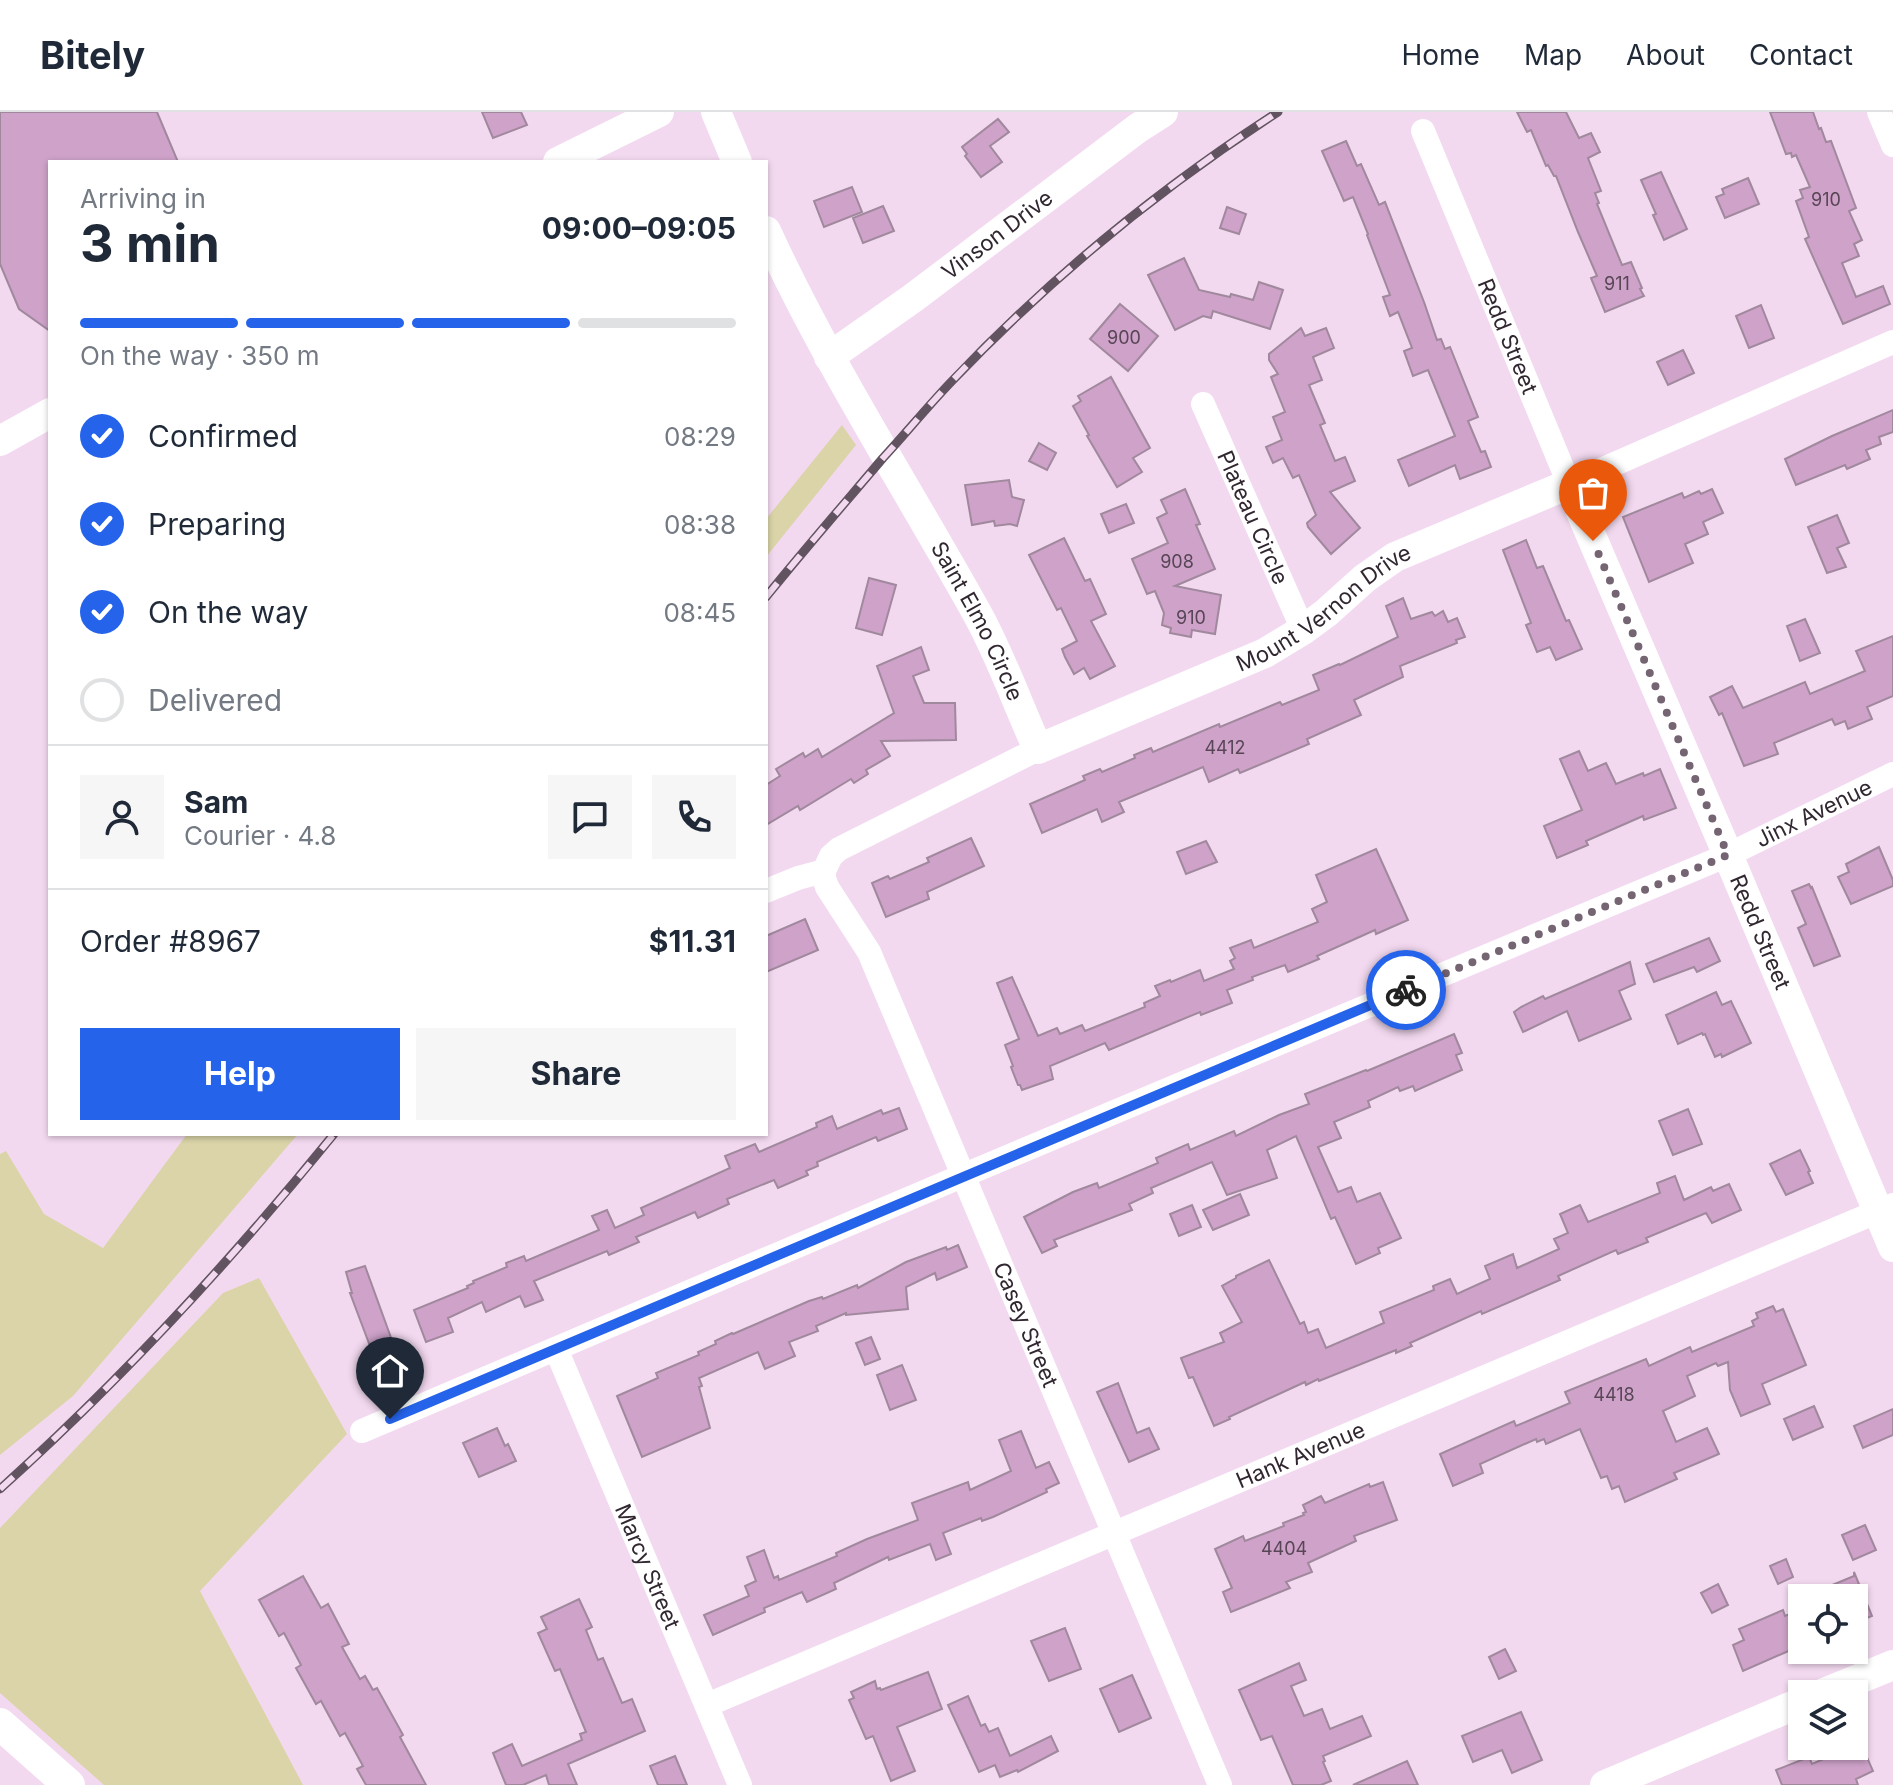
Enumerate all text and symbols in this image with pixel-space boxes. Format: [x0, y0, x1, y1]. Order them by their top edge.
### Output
text: Bitely [40, 32, 145, 78]
text: Home [1401, 38, 1480, 72]
text: Map [1524, 38, 1582, 72]
text: About [1626, 38, 1705, 72]
text: Contact [1749, 38, 1853, 72]
text: Arriving in [80, 183, 206, 214]
street label: Vinson Drive [936, 184, 1058, 285]
house number: 910 [1811, 189, 1841, 210]
text: 09:00–09:05 [542, 210, 736, 246]
text: 3 min [80, 212, 220, 275]
house number: 911 [1604, 273, 1630, 294]
street label: Redd Street [1473, 275, 1543, 397]
house number: 900 [1107, 327, 1141, 348]
text: On the way · 350 m [80, 340, 319, 371]
icon: check [80, 414, 124, 458]
text: Confirmed [148, 418, 298, 454]
text: 08:29 [664, 421, 736, 452]
street label: Plateau Circle [1212, 447, 1294, 588]
pin [1559, 459, 1627, 541]
icon: bag [1571, 471, 1615, 515]
icon: check [80, 502, 124, 546]
text: Preparing [148, 506, 286, 542]
text: 08:38 [664, 509, 736, 540]
street label: Saint Elmo Circle [926, 537, 1029, 704]
street label: Mount Vernon Drive [1232, 539, 1415, 677]
house number: 908 [1160, 551, 1194, 572]
icon: check [80, 590, 124, 634]
text: On the way [148, 594, 308, 630]
text: 08:45 [663, 597, 736, 628]
house number: 910 [1176, 607, 1206, 628]
text: Delivered [148, 682, 282, 718]
house number: 4412 [1204, 737, 1246, 758]
street label: Jinx Avenue [1751, 773, 1876, 852]
button: person [80, 775, 164, 859]
button: chat [548, 775, 632, 859]
button: phone [652, 775, 736, 859]
text: Sam [184, 784, 248, 820]
text: Courier · 4.8 [184, 820, 336, 851]
street label: Redd Street [1725, 871, 1796, 993]
text: Order #8967 [80, 923, 261, 959]
text: $11.31 [649, 923, 736, 959]
courier [1366, 950, 1446, 1030]
icon: bike [1384, 968, 1428, 1012]
button: Help [80, 1028, 400, 1120]
button: Share [416, 1028, 736, 1120]
street label: Casey Street [988, 1258, 1064, 1391]
pin [356, 1337, 424, 1419]
icon: home [368, 1349, 412, 1393]
house number: 4418 [1593, 1384, 1635, 1405]
street label: Hank Avenue [1232, 1416, 1369, 1493]
street label: Marcy Street [610, 1500, 686, 1633]
house number: 4404 [1261, 1538, 1307, 1559]
map controls [1788, 1584, 1868, 1760]
button: locate [1788, 1584, 1868, 1664]
button: layers [1788, 1680, 1868, 1760]

